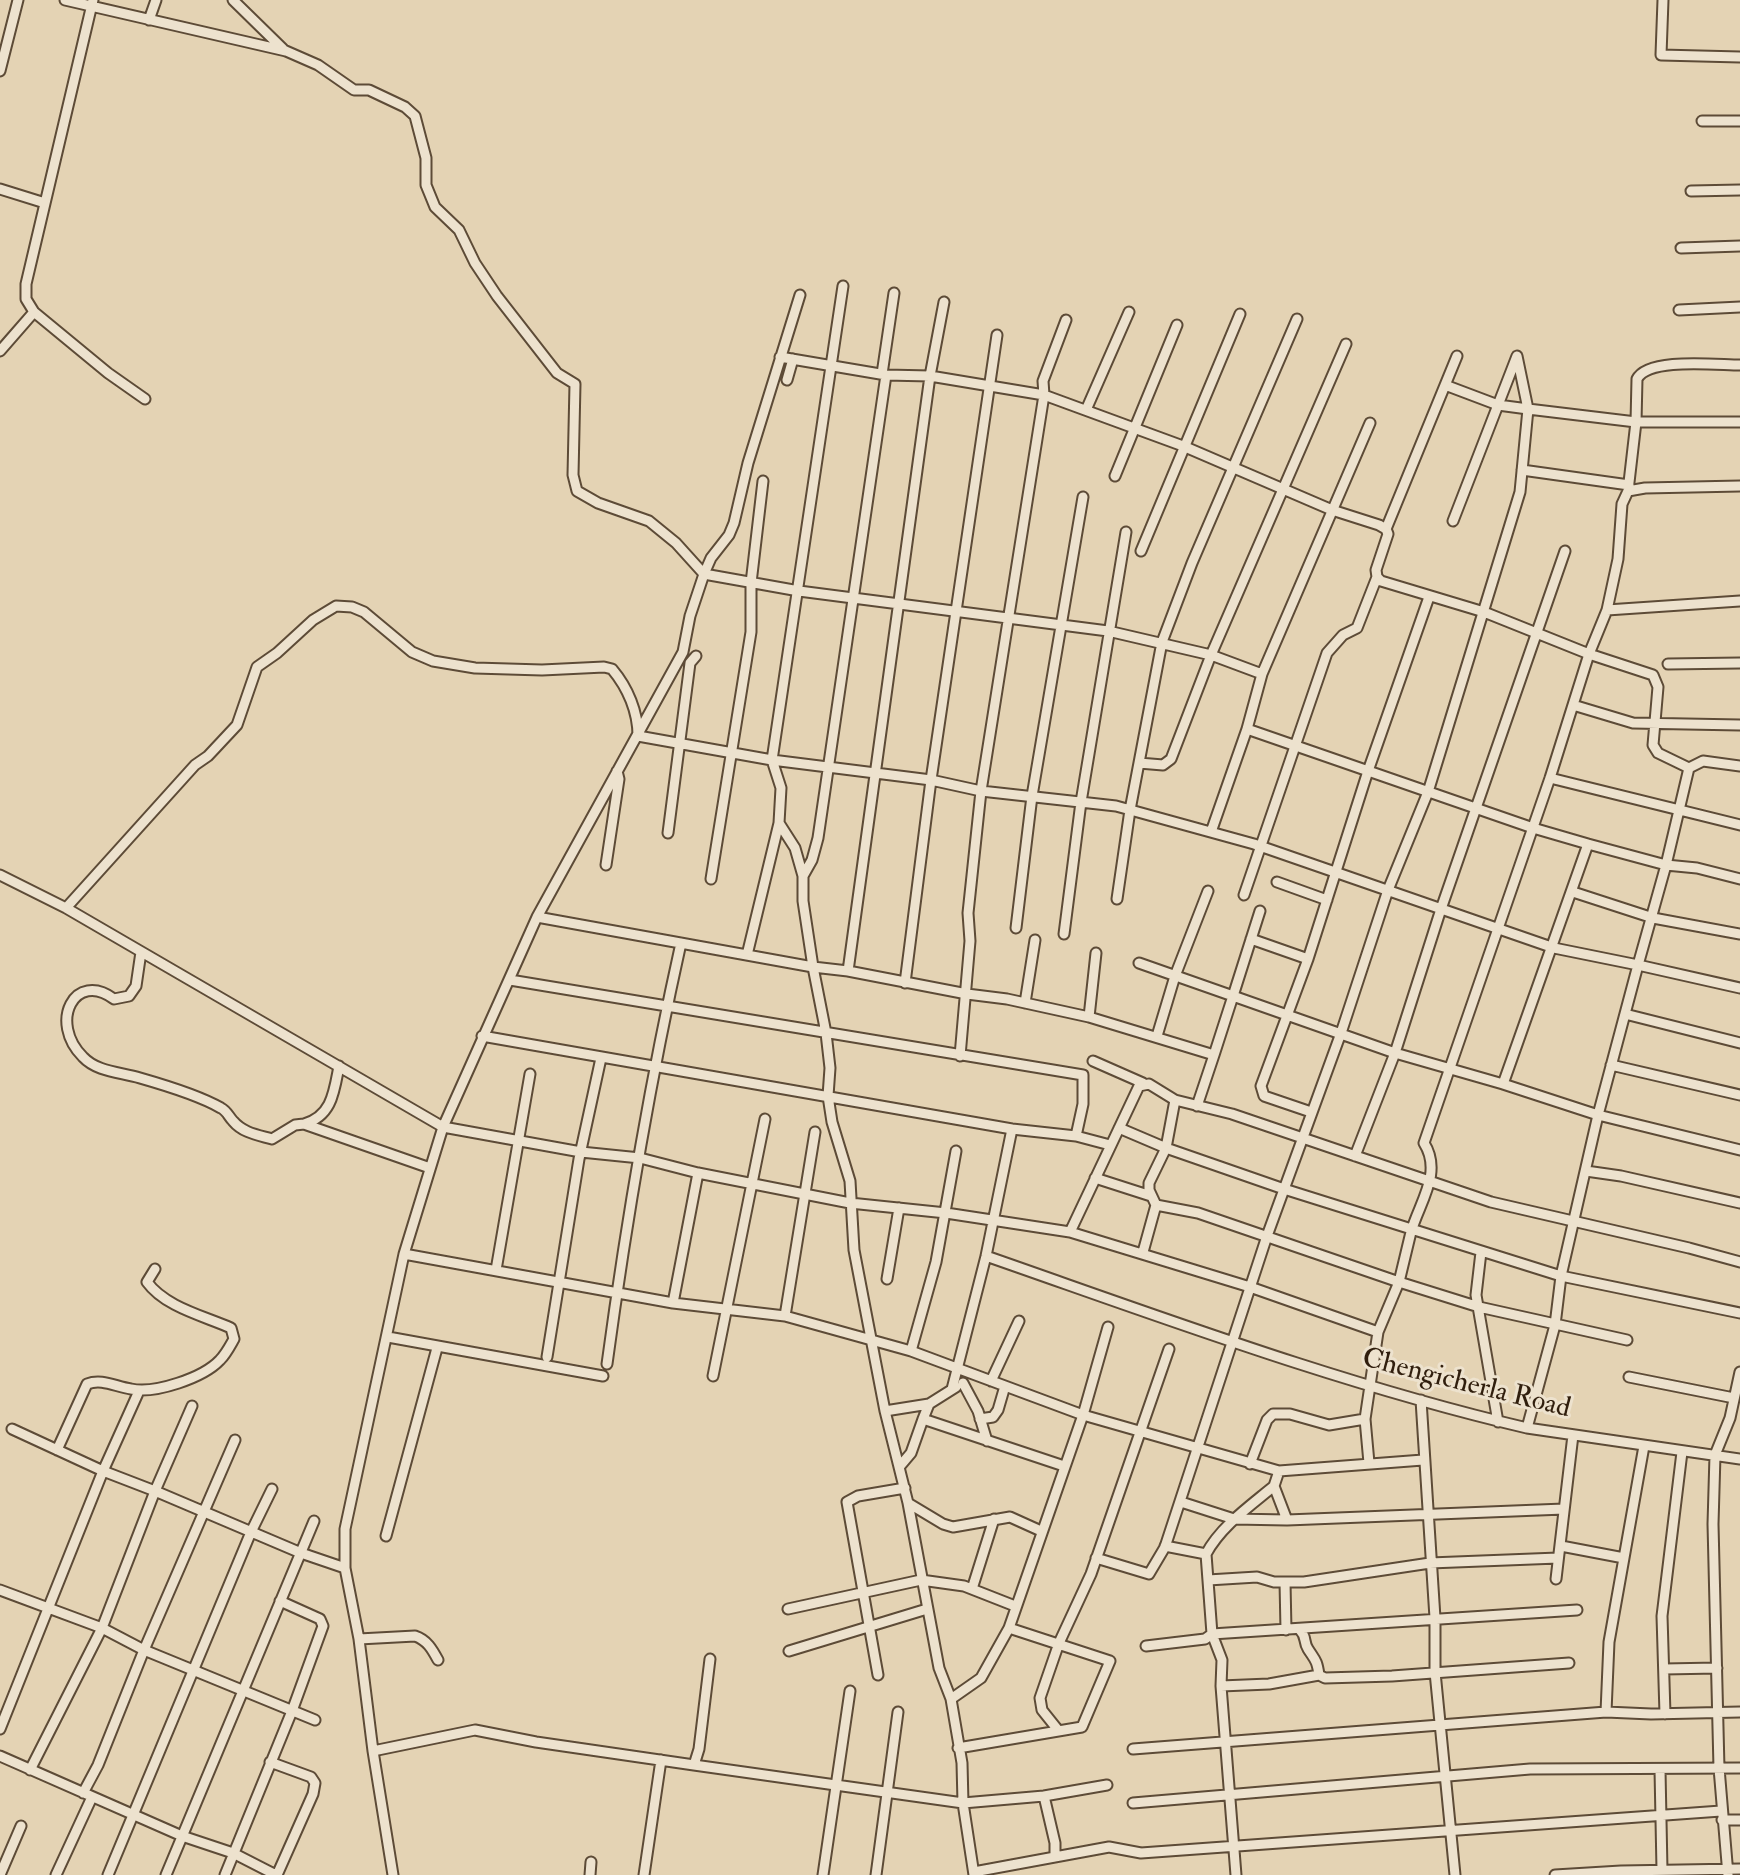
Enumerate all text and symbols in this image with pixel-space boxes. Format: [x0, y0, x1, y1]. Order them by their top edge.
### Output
street label: Chengicherla Road [1358, 1343, 1574, 1427]

